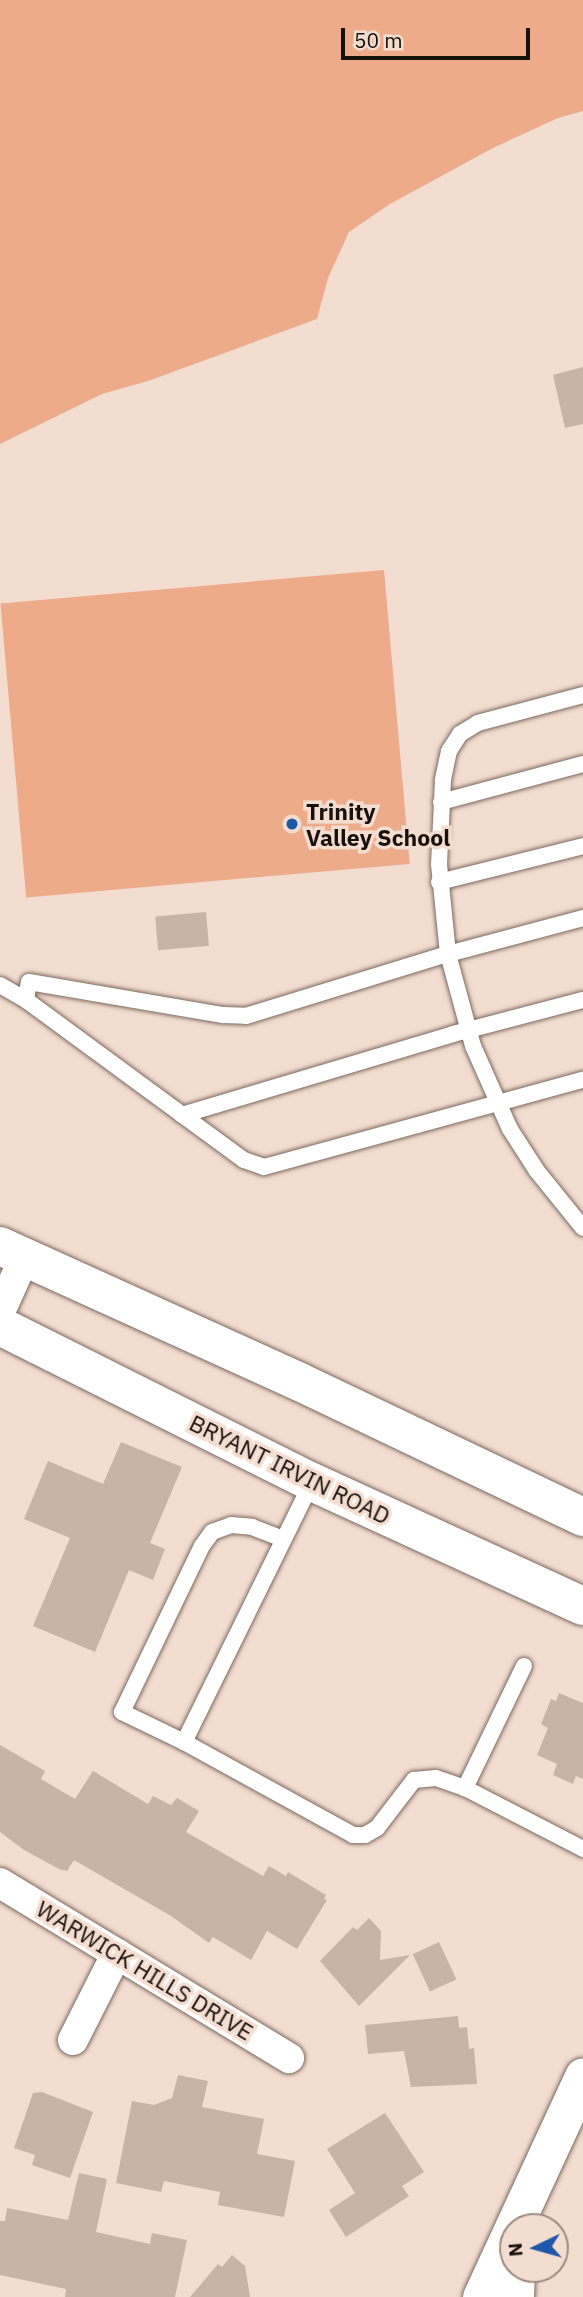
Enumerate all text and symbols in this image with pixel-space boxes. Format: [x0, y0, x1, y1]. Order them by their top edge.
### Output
scale bar [345, 14, 534, 58]
text: 50 m [354, 26, 403, 54]
place label: Trinity Valley School [306, 797, 450, 851]
marker: Trinity Valley School [284, 816, 300, 832]
street label: BRYANT IRVIN ROAD [185, 1408, 395, 1530]
street label: WARWICK HILLS DRIVE [32, 1894, 258, 2046]
north arrow [499, 2213, 569, 2283]
text: N [503, 2242, 528, 2258]

